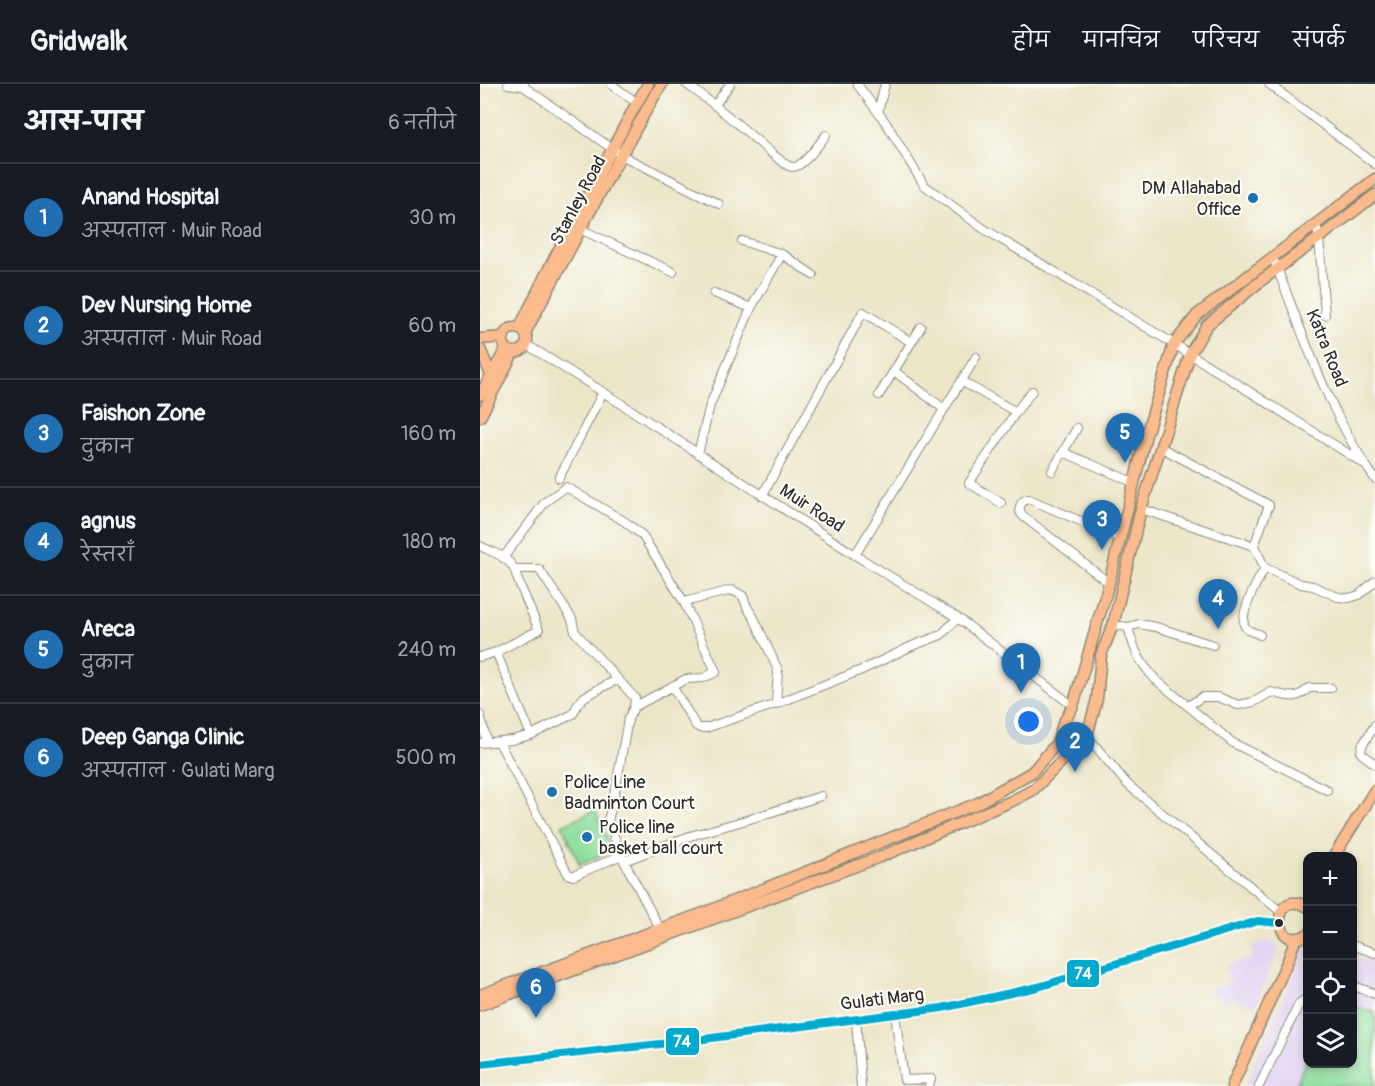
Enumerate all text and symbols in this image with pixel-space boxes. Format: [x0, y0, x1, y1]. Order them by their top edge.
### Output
text: Gridwalk [30, 24, 128, 59]
text: होम [1013, 27, 1050, 54]
text: मानचित्र [1083, 27, 1160, 54]
text: परिचय [1193, 27, 1259, 54]
text: संपर्क [1292, 27, 1345, 54]
text: आस-पास [24, 106, 143, 138]
text: 6 नतीजे [388, 110, 456, 135]
street label: Stanley Road [545, 152, 612, 249]
place label: DM Allahabad Office [1141, 177, 1241, 221]
text: Anand Hospital [81, 183, 220, 211]
marker: DM Allahabad Office [1246, 191, 1260, 205]
text: 1 [40, 205, 47, 230]
text: 30 m [409, 205, 456, 230]
text: अस्पताल · Muir Road [81, 218, 262, 243]
text: Dev Nursing Home [81, 291, 251, 319]
street label: Katra Road [1301, 306, 1353, 390]
text: 2 [38, 313, 49, 338]
text: 60 m [409, 313, 456, 338]
text: अस्पताल · Muir Road [81, 326, 262, 351]
text: Faishon Zone [81, 399, 205, 427]
pin: 5 [1106, 414, 1144, 463]
text: 3 [38, 421, 49, 446]
text: 160 m [401, 421, 456, 446]
text: दुकान [81, 434, 133, 459]
street label: Muir Road [775, 479, 849, 538]
pin: 3 [1082, 500, 1122, 550]
text: agnus [81, 507, 136, 535]
text: 4 [38, 529, 49, 554]
text: 180 m [402, 529, 456, 554]
text: रेस्तराँ [81, 542, 134, 567]
pin: 4 [1198, 580, 1238, 629]
text: Areca [81, 615, 135, 643]
text: 5 [38, 637, 49, 662]
text: 240 m [397, 637, 456, 662]
pin: 1 [1002, 644, 1040, 693]
text: दुकान [81, 650, 133, 675]
your location [1014, 707, 1043, 736]
pin: 2 [1056, 722, 1094, 772]
text: Deep Ganga Clinic [81, 723, 244, 751]
text: 6 [38, 745, 49, 770]
text: 500 m [396, 745, 456, 770]
text: अस्पताल · Gulati Marg [81, 758, 275, 783]
place label: Police Line Badminton Court [564, 771, 695, 815]
marker: Police Line Badminton Court [545, 785, 559, 799]
place label: Police line basket ball court [599, 816, 724, 860]
marker: Police line basket ball court [580, 830, 594, 844]
map controls [1303, 852, 1357, 1068]
button: + [1303, 852, 1357, 906]
button: − [1303, 906, 1357, 960]
unlabelled marker [1273, 917, 1285, 929]
line badge: 74 [1066, 959, 1100, 988]
button: locate [1303, 960, 1357, 1014]
text: 74 [1074, 964, 1093, 984]
pin: 6 [516, 968, 556, 1018]
street label: Gulati Marg [839, 983, 925, 1016]
button: layers [1303, 1014, 1357, 1068]
line badge: 74 [665, 1027, 700, 1056]
text: 74 [673, 1032, 692, 1052]

